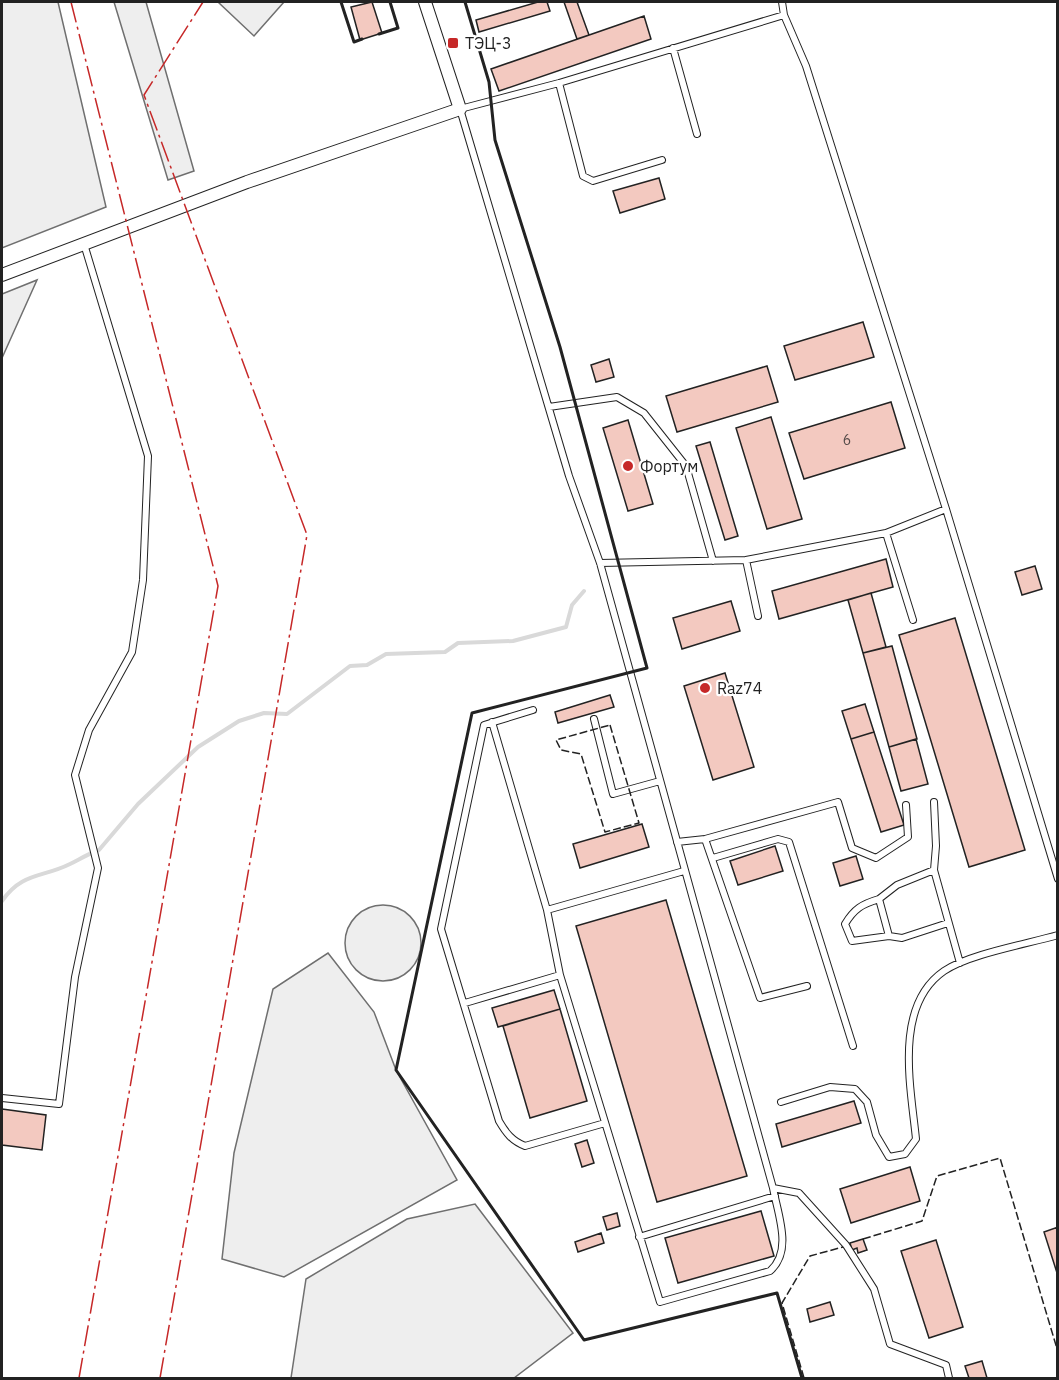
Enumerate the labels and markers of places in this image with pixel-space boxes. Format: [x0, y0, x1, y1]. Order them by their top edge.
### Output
place label: ТЭЦ-3 [465, 33, 512, 53]
marker: ТЭЦ-3 [446, 36, 460, 50]
place label: Фортум [640, 456, 698, 476]
marker: Фортум [621, 459, 635, 473]
place label: Raz74 [717, 678, 762, 698]
marker: Raz74 [698, 681, 712, 695]

